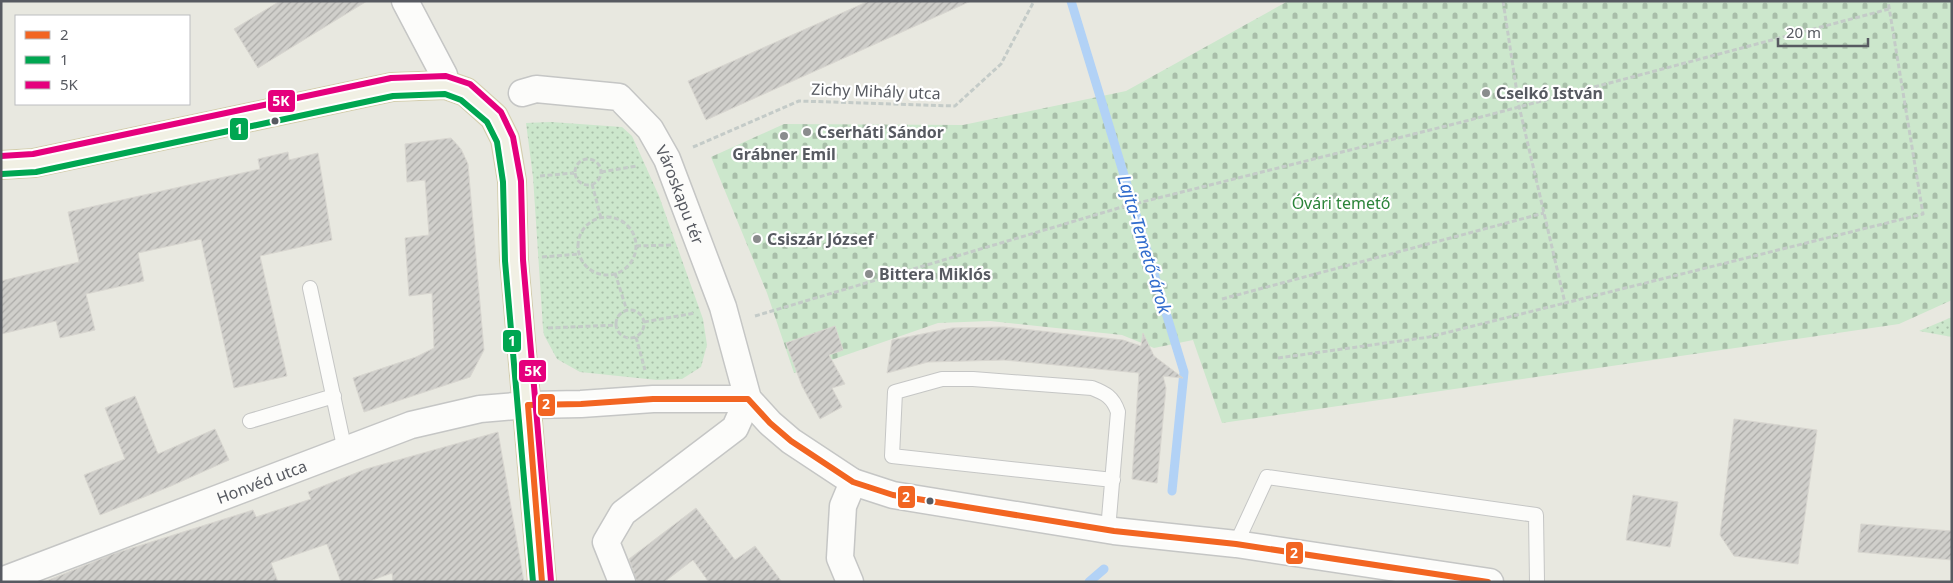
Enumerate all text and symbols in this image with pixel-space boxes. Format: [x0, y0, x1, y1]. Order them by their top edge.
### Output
legend [15, 15, 190, 105]
scale bar [1778, 15, 1868, 47]
text: 20 m [1786, 22, 1821, 42]
text: 2 [60, 24, 69, 44]
text: 1 [60, 49, 69, 69]
text: 5K [60, 74, 79, 94]
street label: Zichy Mihály utca [811, 78, 941, 104]
place label: Cselkó István [1496, 82, 1603, 104]
marker: Cselkó István [1480, 87, 1492, 99]
line badge: 5K [267, 89, 296, 113]
text: 5K [272, 91, 290, 110]
unlabelled marker [270, 116, 280, 126]
line badge: 1 [229, 117, 249, 141]
text: 1 [235, 119, 243, 138]
place label: Cserháti Sándor [817, 121, 944, 143]
marker: Cserháti Sándor [801, 126, 813, 138]
marker: Grábner Emil [778, 130, 790, 142]
street label: Városkapu tér [650, 141, 709, 248]
place label: Grábner Emil [732, 143, 836, 165]
water label: Lajta-Temető-árok [1112, 172, 1178, 317]
park label: Óvári temető [1292, 192, 1390, 214]
place label: Csiszár József [767, 228, 875, 250]
marker: Csiszár József [751, 233, 763, 245]
place label: Bittera Miklós [879, 263, 991, 285]
marker: Bittera Miklós [863, 268, 875, 280]
line badge: 1 [502, 329, 522, 353]
text: 1 [508, 331, 516, 350]
line badge: 5K [518, 359, 547, 383]
text: 5K [524, 361, 542, 380]
line badge: 2 [537, 393, 556, 417]
text: 2 [542, 394, 550, 413]
street label: Honvéd utca [213, 455, 310, 509]
line badge: 2 [897, 485, 916, 509]
text: 2 [902, 487, 910, 506]
unlabelled marker [925, 496, 935, 506]
line badge: 2 [1285, 541, 1304, 565]
text: 2 [1290, 543, 1298, 562]

